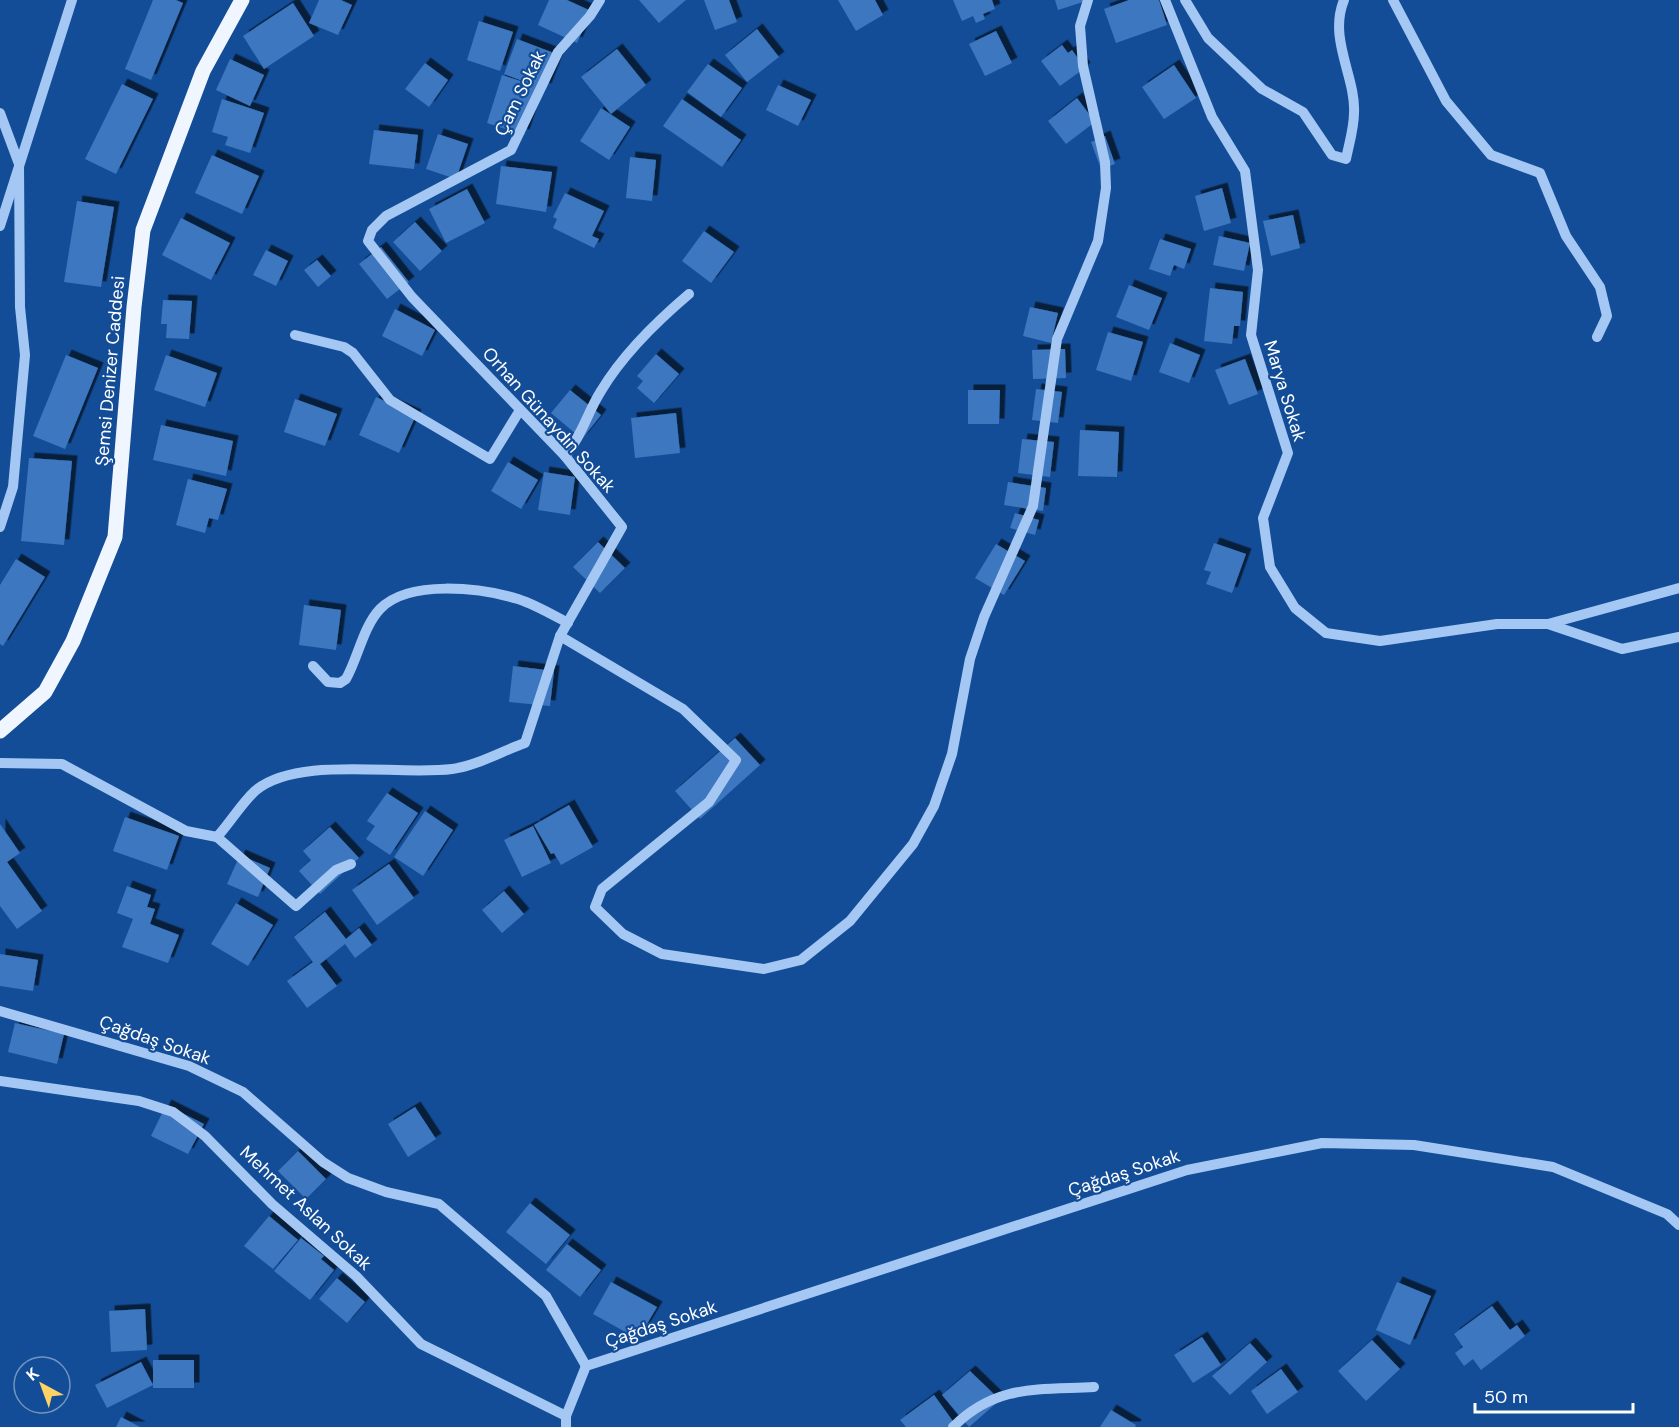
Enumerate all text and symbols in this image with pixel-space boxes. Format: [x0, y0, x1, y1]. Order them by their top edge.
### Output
street label: Çam Sokak [489, 46, 551, 140]
street label: Şemsi Denizer Caddesi [90, 275, 130, 467]
street label: Marya Sokak [1258, 337, 1312, 445]
street label: Orhan Günaydın Sokak [477, 342, 621, 498]
street label: Çağdaş Sokak [96, 1010, 214, 1070]
street label: Mehmet Aslan Sokak [235, 1140, 377, 1276]
street label: Çağdaş Sokak [1065, 1144, 1183, 1202]
street label: Çağdaş Sokak [602, 1295, 720, 1353]
north arrow [12, 1355, 72, 1415]
text: K [22, 1362, 44, 1385]
scale bar [1475, 1376, 1632, 1414]
text: 50 m [1484, 1385, 1528, 1409]

